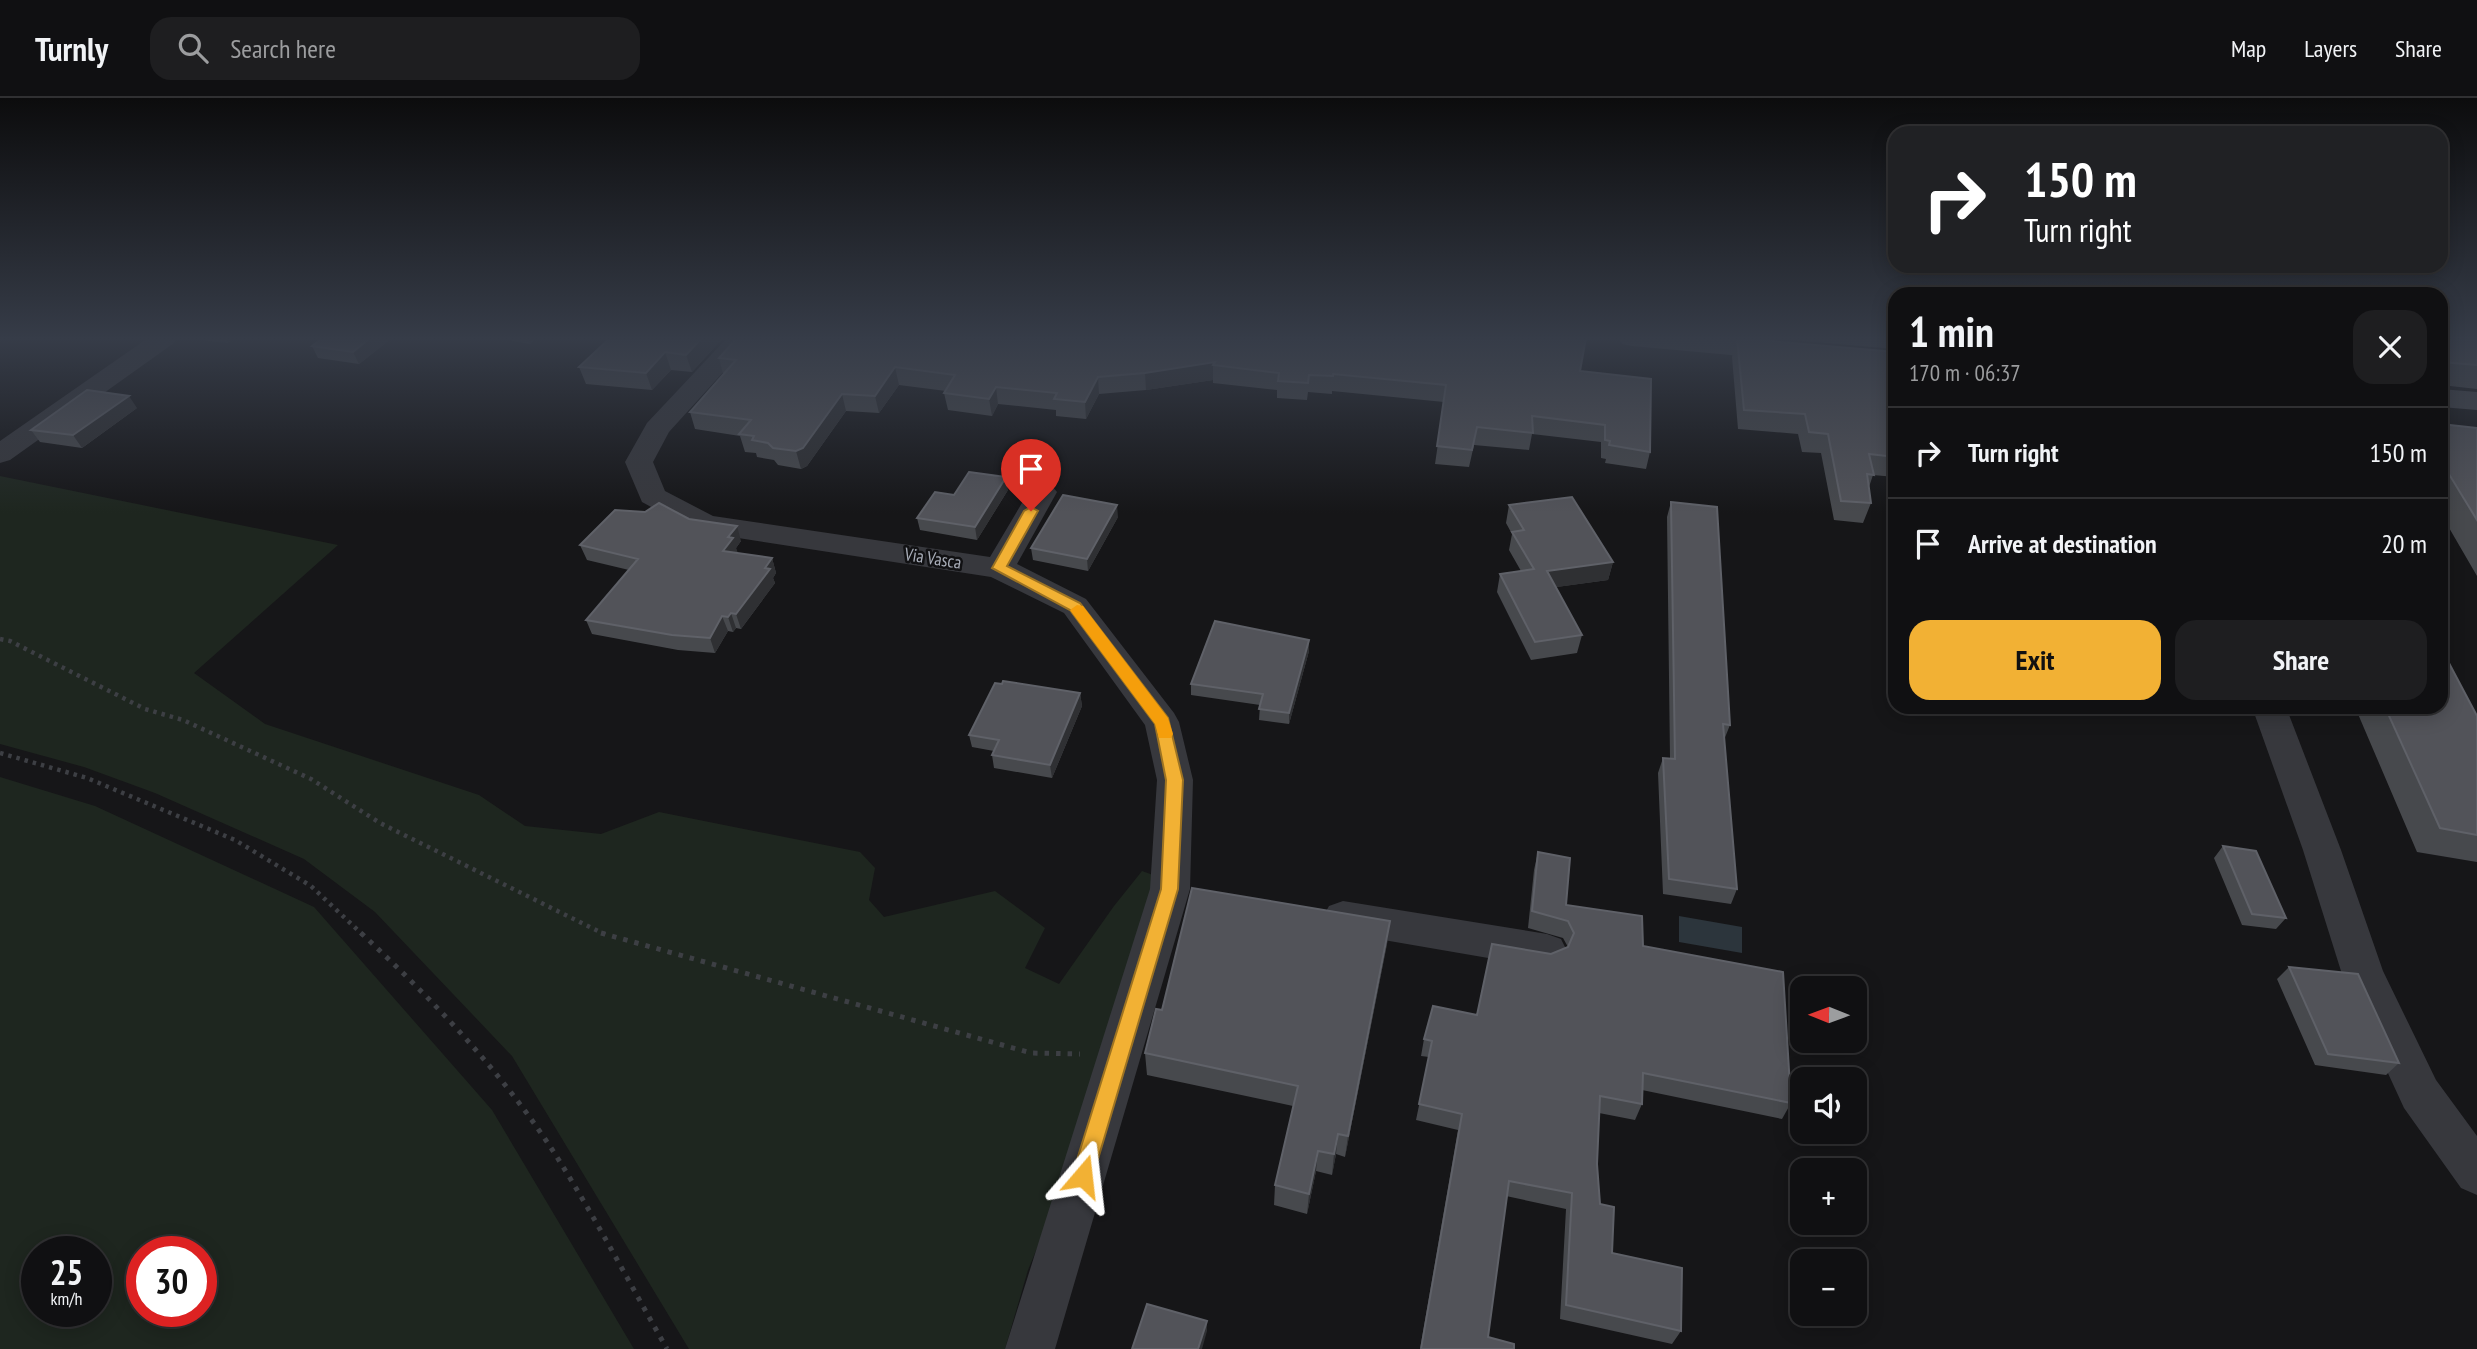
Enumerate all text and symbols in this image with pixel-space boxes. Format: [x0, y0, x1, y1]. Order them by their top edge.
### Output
search box [150, 17, 640, 80]
text: Turnly [35, 27, 108, 70]
icon: search [174, 29, 212, 67]
text: Search here [230, 32, 336, 65]
text: Map [2231, 33, 2266, 64]
text: Layers [2304, 33, 2357, 64]
text: Share [2395, 33, 2442, 64]
text: 150 m [2024, 147, 2137, 211]
icon: right [1909, 154, 2000, 245]
text: Turn right [2024, 209, 2132, 251]
text: 1 min [1909, 304, 1994, 359]
button: close [2353, 310, 2427, 384]
text: 170 m · 06:37 [1909, 358, 2021, 387]
icon: right [1909, 434, 1947, 472]
text: Turn right [1968, 436, 2059, 469]
text: 150 m [2369, 436, 2427, 469]
pin [1001, 439, 1061, 511]
icon: arrive [1012, 450, 1050, 488]
icon: arrive [1909, 525, 1947, 563]
text: Arrive at destination [1968, 527, 2157, 560]
text: 20 m [2381, 527, 2427, 560]
street label: Via Vasca [902, 542, 963, 574]
button: Exit [1909, 620, 2161, 700]
button: Share [2175, 620, 2427, 700]
north arrow [1790, 976, 1867, 1054]
map controls [1790, 976, 1867, 1326]
button: sound [1790, 1067, 1867, 1144]
position arrow [1046, 1139, 1120, 1213]
button: + [1790, 1158, 1867, 1235]
speed limit sign: 30 [126, 1236, 217, 1327]
text: 25 [50, 1249, 83, 1295]
button: − [1790, 1249, 1867, 1326]
text: km/h [51, 1287, 82, 1310]

